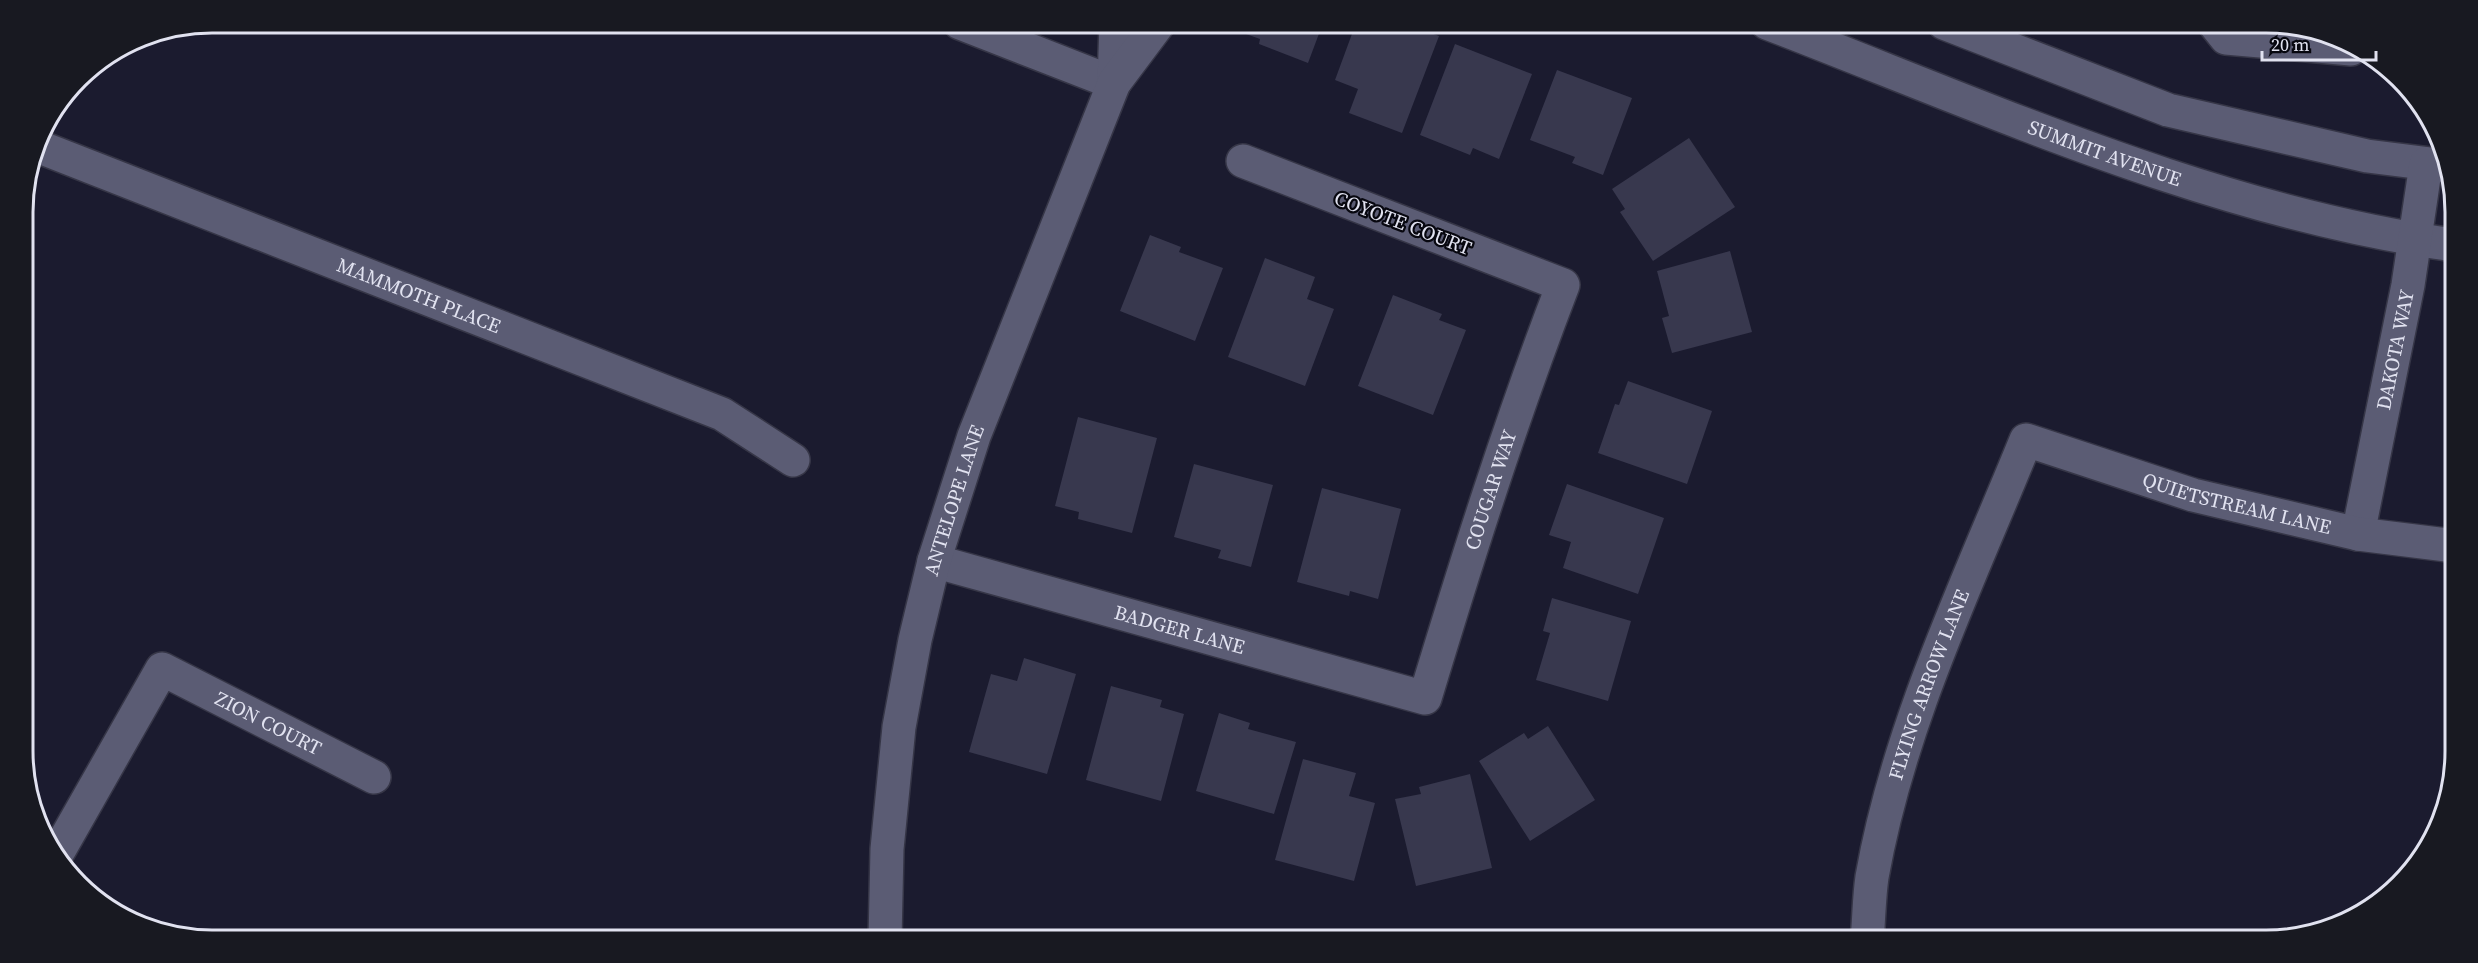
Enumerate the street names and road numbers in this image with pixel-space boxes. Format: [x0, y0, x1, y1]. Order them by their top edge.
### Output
street label: SUMMIT AVENUE [2024, 113, 2185, 193]
street label: COYOTE COURT [1330, 184, 1476, 262]
street label: MAMMOTH PLACE [333, 251, 505, 340]
street label: DAKOTA WAY [2369, 287, 2421, 412]
street label: ANTELOPE LANE [917, 421, 991, 579]
street label: COUGAR WAY [1458, 426, 1524, 554]
street label: QUIETSTREAM LANE [2139, 465, 2334, 541]
street label: FLYING ARROW LANE [1881, 585, 1976, 783]
street label: BADGER LANE [1111, 598, 1248, 661]
street label: ZION COURT [210, 684, 327, 762]

